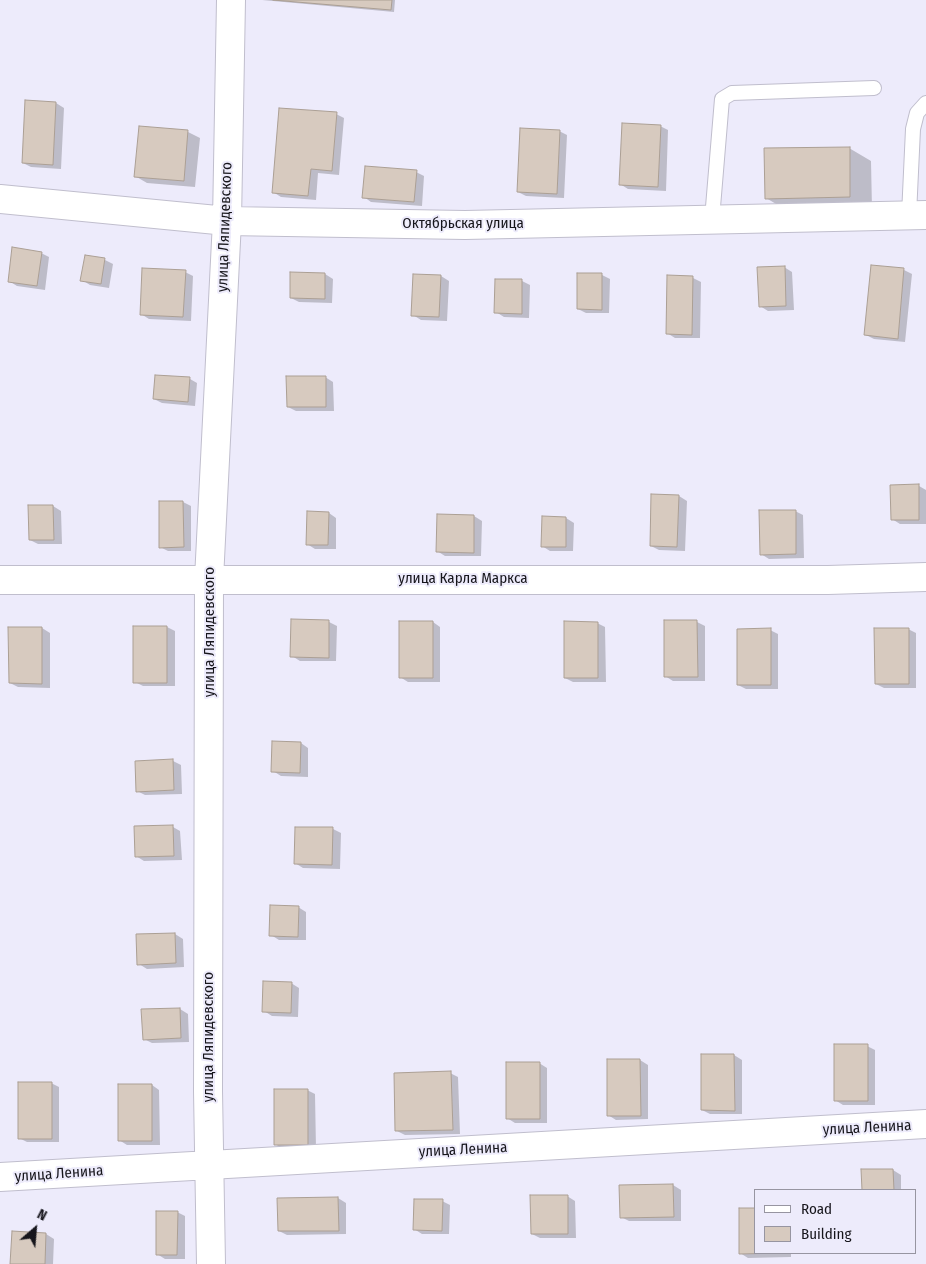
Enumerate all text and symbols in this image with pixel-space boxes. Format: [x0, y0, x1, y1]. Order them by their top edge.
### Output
street label: улица Ляпидевского [214, 162, 236, 292]
street label: Октябрьская улица [402, 215, 524, 233]
street label: улица Ляпидевского [201, 567, 219, 697]
street label: улица Карла Маркса [398, 570, 528, 588]
street label: улица Ляпидевского [200, 972, 218, 1102]
street label: улица Ленина [822, 1117, 912, 1139]
street label: улица Ленина [418, 1139, 508, 1161]
street label: улица Ленина [14, 1162, 104, 1186]
legend [754, 1189, 916, 1254]
text: Road [801, 1200, 832, 1218]
north arrow [10, 1204, 60, 1254]
text: N [34, 1206, 50, 1225]
text: Building [801, 1225, 852, 1243]

